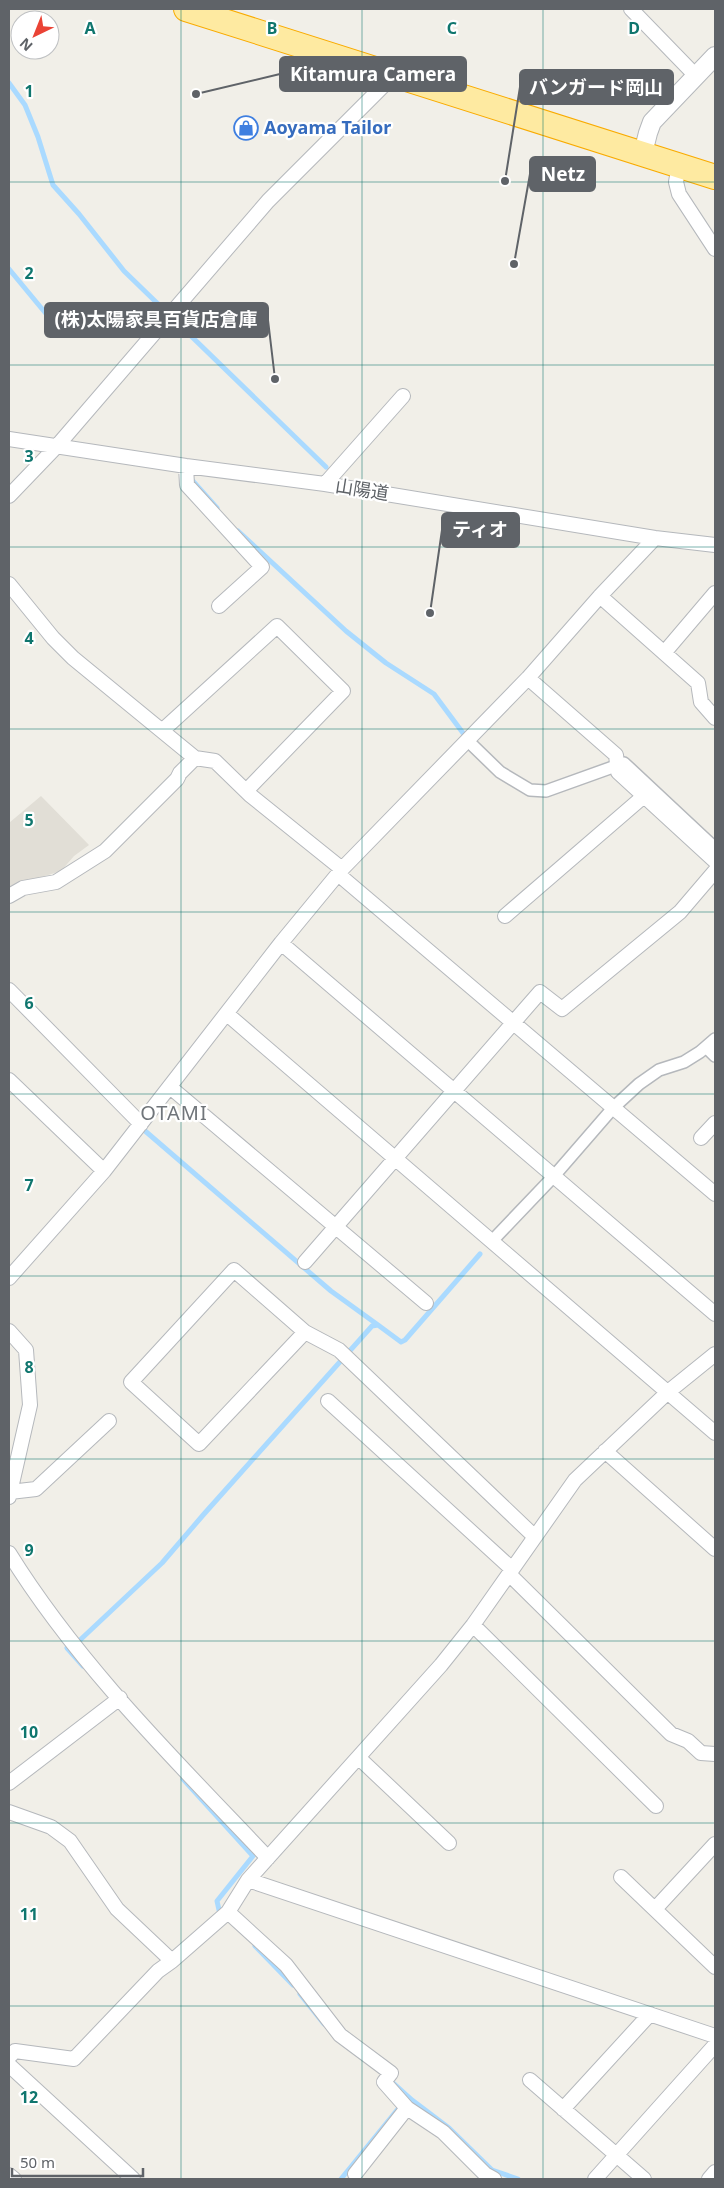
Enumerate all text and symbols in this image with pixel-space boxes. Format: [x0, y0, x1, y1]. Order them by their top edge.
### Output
north arrow [10, 10, 60, 60]
text: A [84, 17, 96, 39]
text: B [267, 17, 277, 39]
text: C [447, 17, 457, 39]
text: D [628, 17, 640, 39]
text: N [15, 34, 36, 56]
callout: Kitamura Camera [280, 57, 466, 91]
text: Kitamura Camera [290, 61, 456, 87]
callout: バンガード岡山 [520, 70, 673, 104]
text: バンガード岡山 [529, 74, 663, 100]
text: 1 [24, 80, 34, 102]
shop icon: Aoyama Tailor [233, 115, 259, 141]
place label: Aoyama Tailor [264, 115, 391, 139]
callout: Netz [530, 157, 595, 191]
text: Netz [541, 161, 585, 187]
text: 2 [24, 262, 34, 284]
callout: (株)太陽家具百貨店倉庫 [45, 303, 268, 337]
text: (株)太陽家具百貨店倉庫 [55, 306, 257, 332]
text: 3 [24, 445, 34, 467]
street label: 山陽道 [334, 473, 391, 505]
callout: ティオ [442, 513, 519, 547]
text: ティオ [452, 516, 508, 542]
text: 4 [24, 627, 34, 649]
text: 5 [24, 809, 34, 831]
text: 6 [24, 992, 34, 1014]
district label: OTAMI [140, 1099, 208, 1126]
text: 7 [24, 1174, 34, 1196]
text: 8 [24, 1356, 34, 1378]
text: 9 [24, 1539, 34, 1561]
text: 10 [20, 1721, 38, 1743]
text: 11 [20, 1903, 38, 1925]
text: 12 [20, 2086, 38, 2108]
scale bar [12, 2146, 144, 2178]
text: 50 m [20, 2152, 55, 2172]

